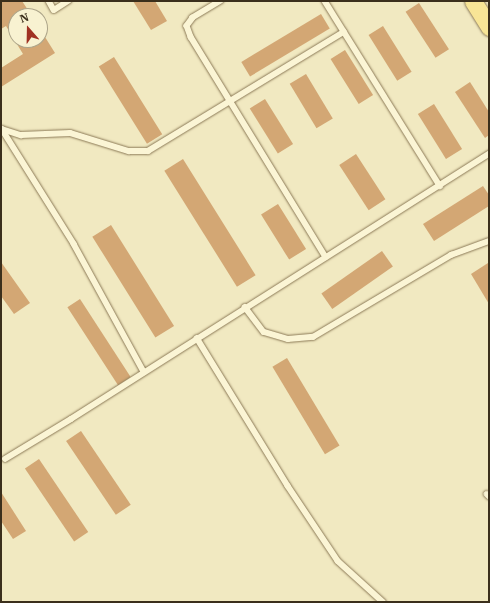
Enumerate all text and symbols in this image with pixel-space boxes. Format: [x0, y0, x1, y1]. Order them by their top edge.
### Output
north arrow [8, 8, 48, 48]
text: N [18, 10, 31, 26]

